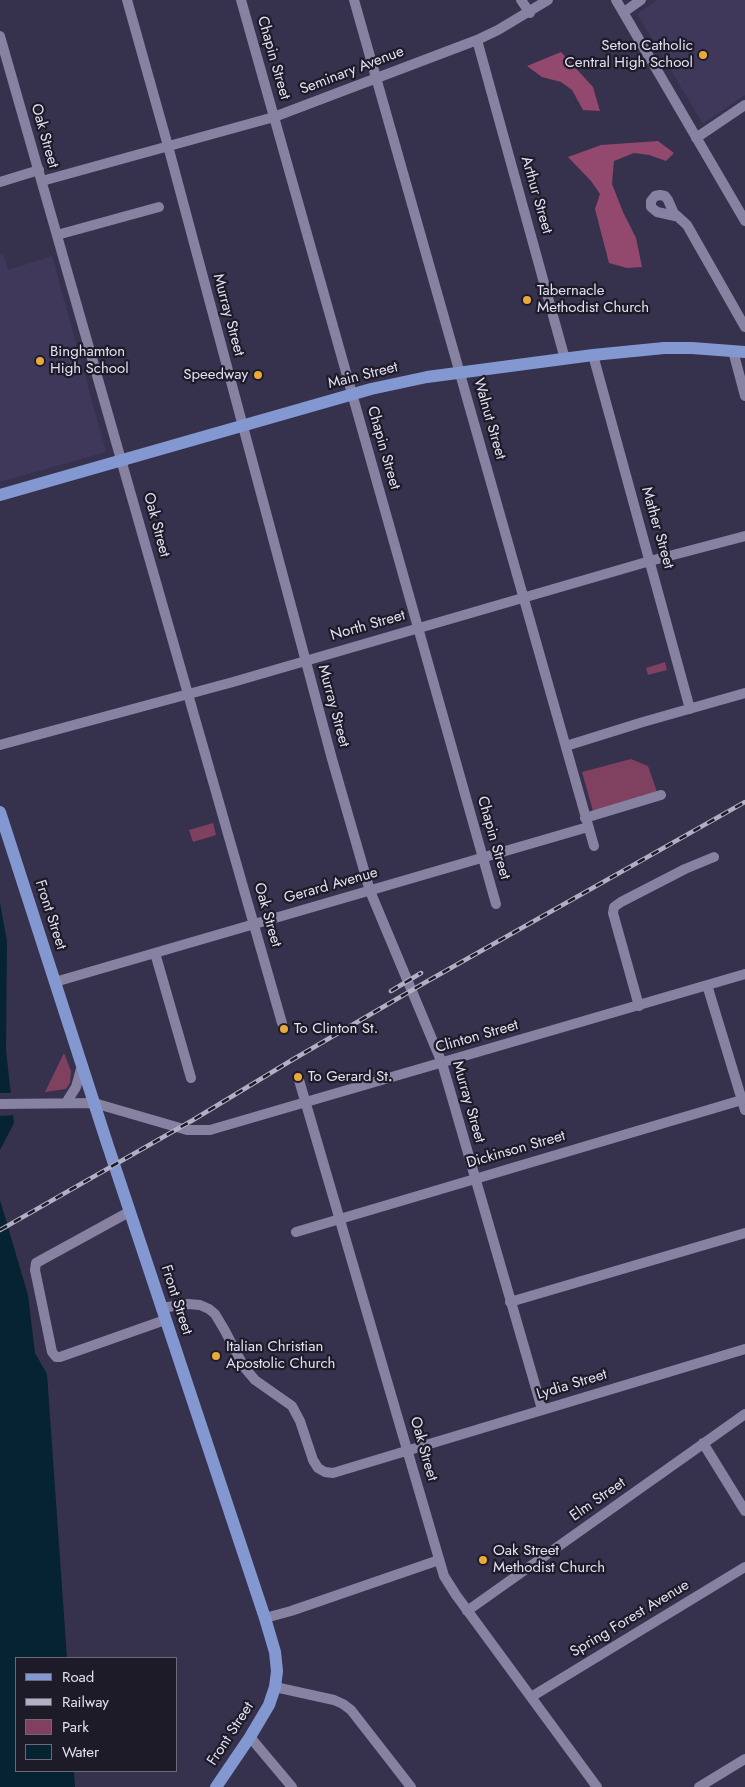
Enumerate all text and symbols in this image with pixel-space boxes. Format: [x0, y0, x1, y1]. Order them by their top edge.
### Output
street label: Chapin Street [252, 14, 294, 102]
place label: Seton Catholic Central High School [565, 37, 693, 72]
street label: Seminary Avenue [297, 43, 407, 99]
marker: Seton Catholic Central High School [697, 49, 709, 61]
street label: Oak Street [26, 102, 62, 170]
street label: Arthur Street [516, 154, 556, 236]
street label: Murray Street [208, 272, 248, 358]
place label: Tabernacle Methodist Church [537, 282, 649, 317]
marker: Tabernacle Methodist Church [521, 294, 533, 306]
place label: Binghamton High School [50, 343, 129, 378]
marker: Binghamton High School [34, 355, 46, 367]
street label: Main Street [326, 359, 400, 393]
place label: Speedway [183, 366, 248, 384]
marker: Speedway [252, 369, 264, 381]
street label: Walnut Street [469, 376, 509, 462]
street label: Chapin Street [362, 404, 404, 492]
street label: Mather Street [637, 485, 677, 571]
street label: Oak Street [139, 491, 173, 559]
street label: North Street [329, 607, 407, 645]
street label: Murray Street [313, 663, 353, 749]
street label: Chapin Street [472, 794, 514, 882]
street label: Gerard Avenue [282, 864, 380, 908]
street label: Front Street [30, 878, 70, 952]
street label: Oak Street [249, 881, 285, 949]
street label: Clinton Street [433, 1017, 521, 1057]
place label: To Clinton St. [294, 1020, 378, 1038]
marker: To Clinton St. [278, 1023, 290, 1035]
street label: Murray Street [448, 1059, 488, 1145]
place label: To Gerard St. [308, 1068, 392, 1086]
marker: To Gerard St. [292, 1071, 304, 1083]
street label: Dickinson Street [464, 1127, 568, 1173]
street label: Front Street [156, 1263, 196, 1337]
place label: Italian Christian Apostolic Church [226, 1338, 335, 1373]
marker: Italian Christian Apostolic Church [210, 1350, 222, 1362]
street label: Lydia Street [535, 1366, 609, 1404]
street label: Oak Street [405, 1415, 441, 1483]
street label: Elm Street [567, 1474, 629, 1526]
place label: Oak Street Methodist Church [493, 1542, 605, 1577]
marker: Oak Street Methodist Church [477, 1554, 489, 1566]
street label: Spring Forest Avenue [567, 1576, 693, 1662]
legend [15, 1657, 178, 1772]
text: Road [62, 1666, 94, 1688]
text: Railway [62, 1691, 109, 1713]
street label: Front Street [204, 1699, 258, 1769]
text: Park [62, 1716, 89, 1738]
text: Water [62, 1741, 99, 1763]

